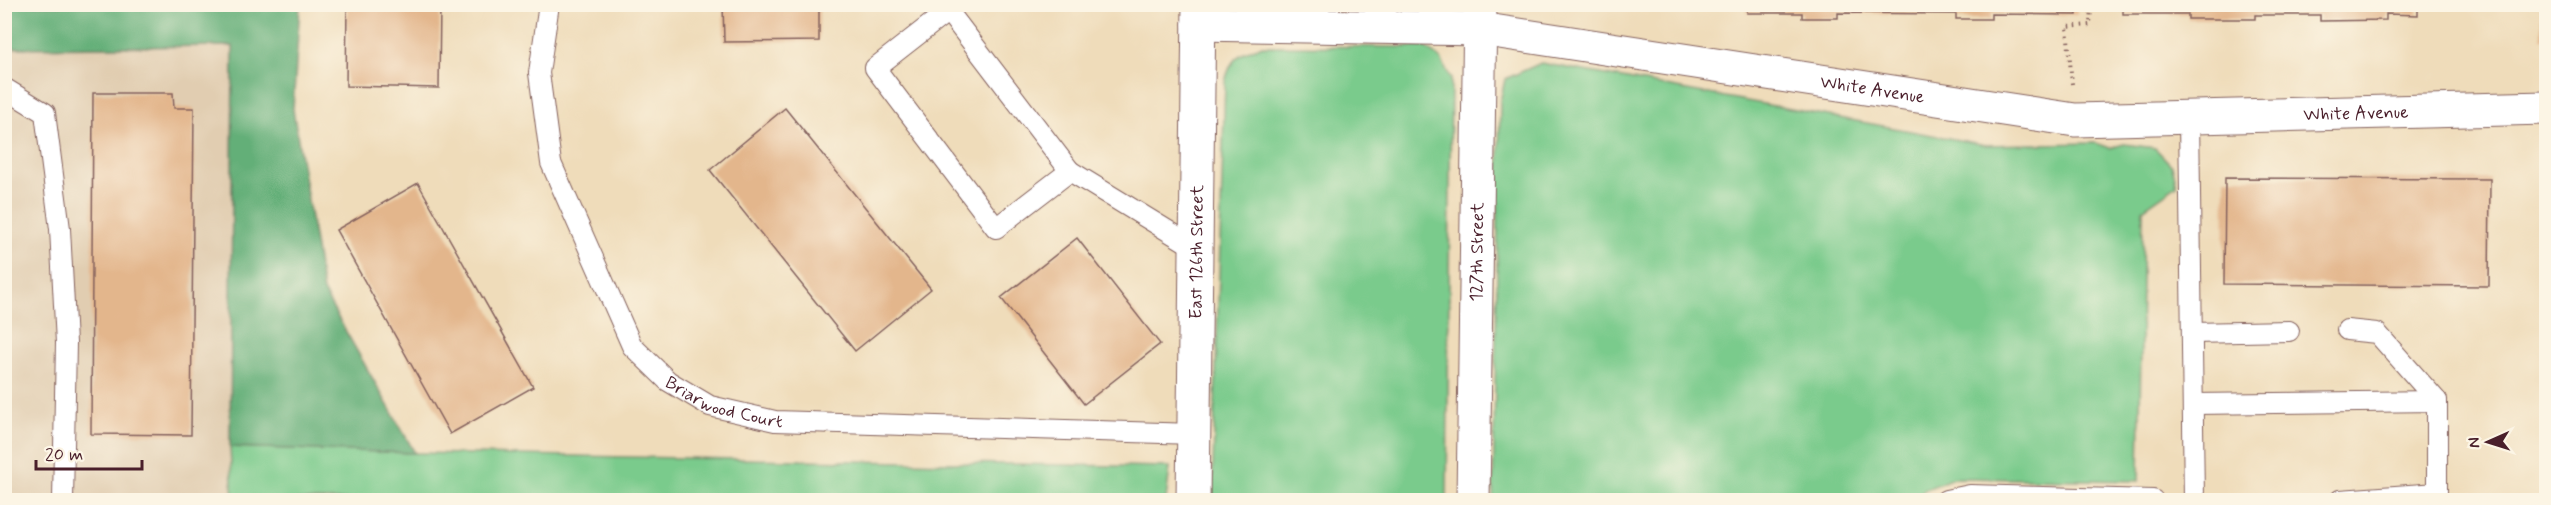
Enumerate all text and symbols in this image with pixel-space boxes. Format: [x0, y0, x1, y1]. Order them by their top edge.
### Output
street label: White Avenue [1818, 70, 1926, 110]
street label: White Avenue [2303, 101, 2409, 127]
street label: East 126th Street [1184, 184, 1210, 319]
street label: 127th Street [1465, 202, 1490, 302]
street label: Briarwood Court [660, 371, 783, 434]
north arrow [2458, 412, 2518, 472]
scale bar [36, 433, 142, 471]
text: N [2464, 437, 2485, 449]
text: 20 m [45, 443, 83, 467]

